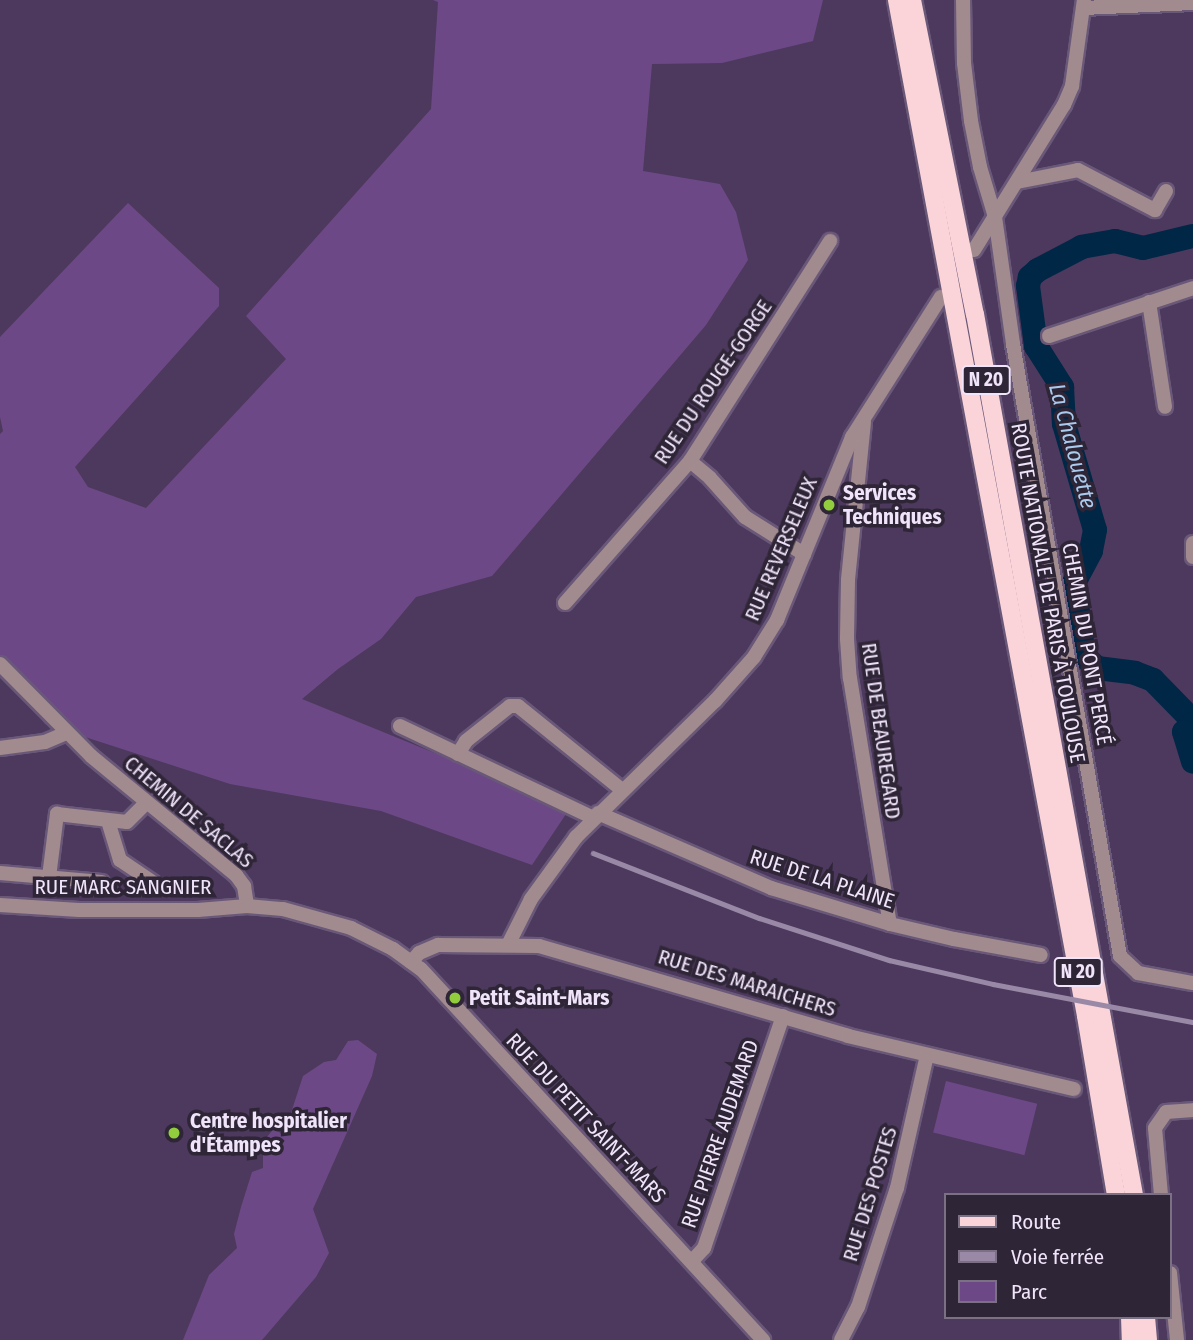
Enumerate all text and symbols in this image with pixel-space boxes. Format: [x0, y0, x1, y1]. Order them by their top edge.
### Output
street label: RUE DU ROUGE-GORGE [649, 295, 777, 469]
road number: N 20 [962, 364, 1010, 396]
water label: La Chalouette [1043, 380, 1103, 512]
street label: ROUTE NATIONALE DE PARIS À TOULOUSE [1006, 421, 1090, 765]
street label: RUE REVERSELEUX [739, 473, 823, 625]
place label: Services Techniques [843, 480, 942, 530]
marker: Services Techniques [821, 497, 837, 513]
street label: CHEMIN DU PONT PERCÉ [1057, 541, 1117, 747]
street label: RUE DE BEAUREGARD [856, 641, 906, 821]
street label: CHEMIN DE SACLAS [119, 751, 259, 873]
street label: RUE DE LA PLAINE [747, 844, 897, 914]
street label: RUE MARC SANGNIER [35, 874, 211, 900]
street label: RUE DES MARAICHERS [655, 944, 839, 1022]
road number: N 20 [1054, 956, 1102, 988]
place label: Petit Saint-Mars [469, 985, 609, 1011]
marker: Petit Saint-Mars [447, 990, 463, 1006]
street label: RUE DU PETIT SAINT-MARS [501, 1028, 671, 1208]
street label: RUE PIERRE AUDEMARD [676, 1037, 764, 1231]
place label: Centre hospitalier d'Étampes [190, 1108, 347, 1158]
marker: Centre hospitalier d'Étampes [164, 1123, 184, 1143]
street label: RUE DES POSTES [838, 1124, 902, 1264]
legend [944, 1193, 1172, 1319]
text: Route [1011, 1209, 1061, 1235]
text: Voie ferrée [1011, 1244, 1104, 1270]
text: Parc [1011, 1279, 1047, 1305]

